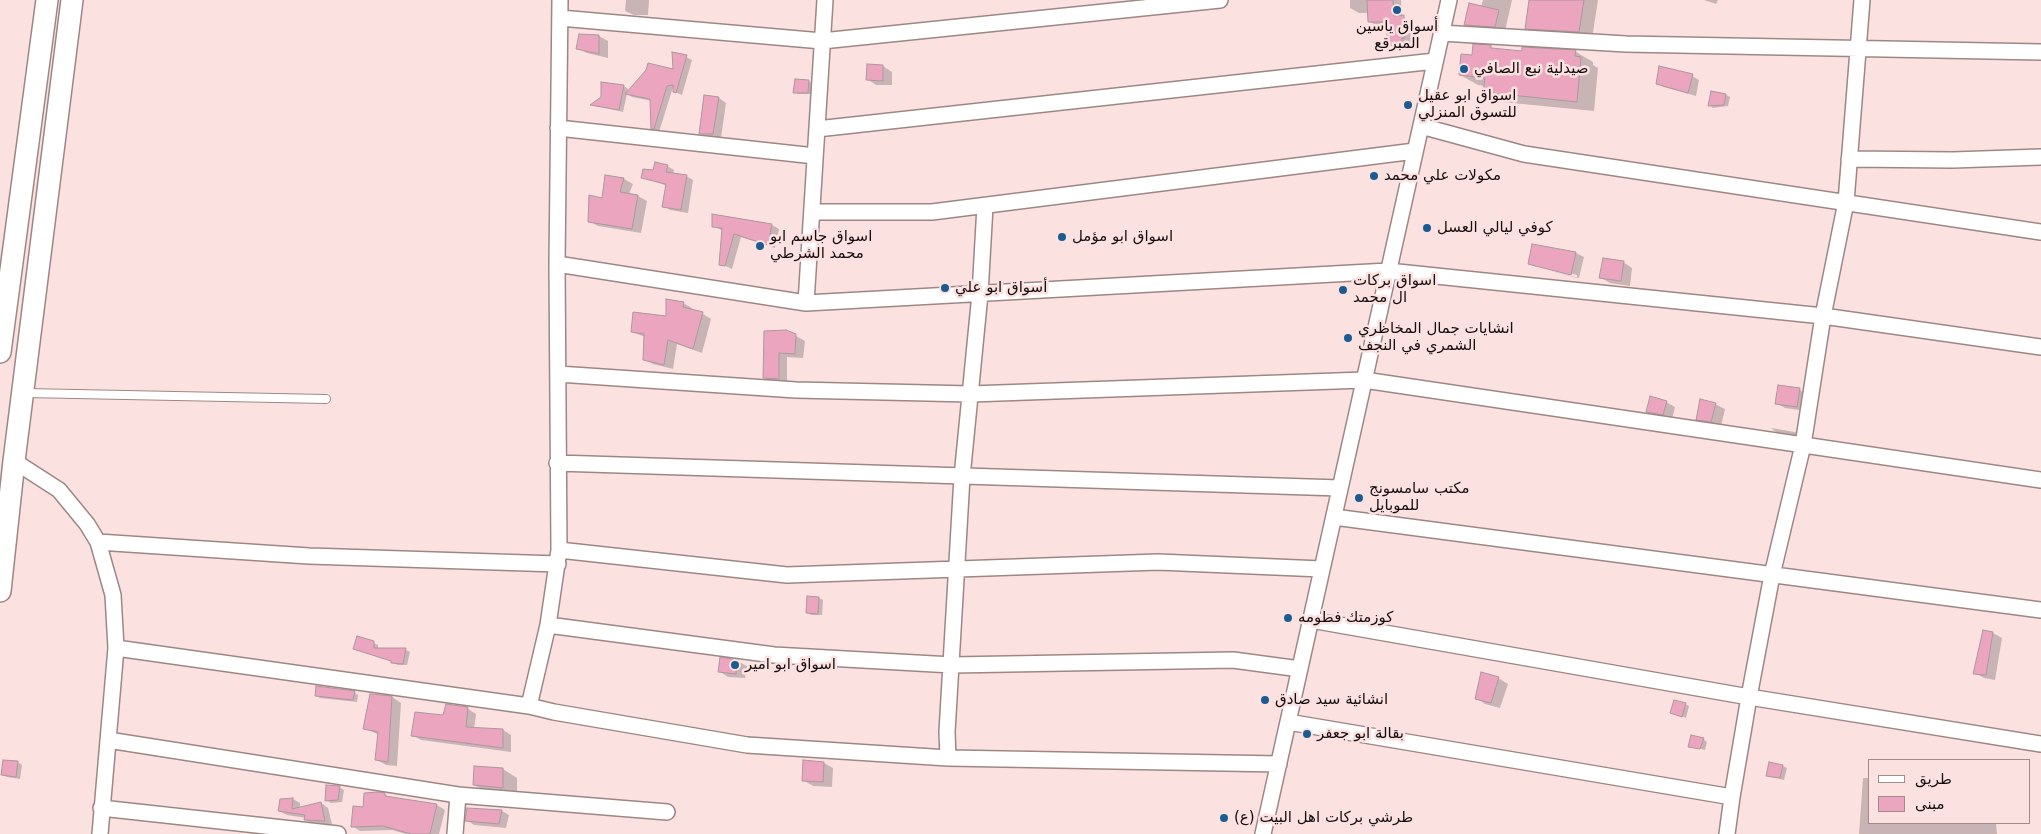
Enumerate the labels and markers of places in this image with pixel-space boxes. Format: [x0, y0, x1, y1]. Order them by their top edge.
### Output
marker: أسواق ياسين المبرقع [1391, 4, 1403, 16]
place label: أسواق ياسين المبرقع [1356, 18, 1438, 53]
place label: صيدلية نبع الصافي [1474, 60, 1588, 78]
marker: صيدلية نبع الصافي [1458, 63, 1470, 75]
place label: اسواق ابو عقيل للتسوق المنزلي [1418, 87, 1517, 122]
marker: اسواق ابو عقيل للتسوق المنزلي [1402, 99, 1414, 111]
place label: مكولات علي محمد [1384, 167, 1501, 185]
marker: مكولات علي محمد [1368, 170, 1380, 182]
place label: كوفي ليالي العسل [1437, 219, 1553, 237]
marker: كوفي ليالي العسل [1421, 222, 1433, 234]
place label: اسواق جاسم ابو محمد الشرطي [770, 228, 872, 263]
place label: اسواق ابو مؤمل [1072, 228, 1173, 246]
marker: اسواق ابو مؤمل [1056, 231, 1068, 243]
marker: اسواق جاسم ابو محمد الشرطي [754, 240, 766, 252]
place label: اسواق بركات ال محمد [1353, 272, 1436, 307]
place label: أسواق ابو علي [955, 279, 1047, 297]
marker: أسواق ابو علي [939, 282, 951, 294]
marker: اسواق بركات ال محمد [1337, 284, 1349, 296]
place label: انشايات جمال المخاظري الشمري في النجف [1358, 320, 1514, 355]
marker: انشايات جمال المخاظري الشمري في النجف [1342, 332, 1354, 344]
place label: مكتب سامسونج للموبايل [1369, 480, 1470, 515]
marker: مكتب سامسونج للموبايل [1353, 492, 1365, 504]
place label: كوزمتك فطومه [1298, 609, 1393, 627]
marker: كوزمتك فطومه [1282, 612, 1294, 624]
place label: اسواق ابو امير [745, 656, 836, 674]
marker: اسواق ابو امير [729, 659, 741, 671]
place label: انشائية سيد صادق [1275, 691, 1388, 709]
marker: انشائية سيد صادق [1259, 694, 1271, 706]
place label: بقالة ابو جعفر [1317, 725, 1404, 743]
marker: بقالة ابو جعفر [1301, 728, 1313, 740]
place label: طرشي بركات اهل البيت (ع) [1234, 809, 1413, 827]
marker: طرشي بركات اهل البيت (ع) [1218, 812, 1230, 824]

